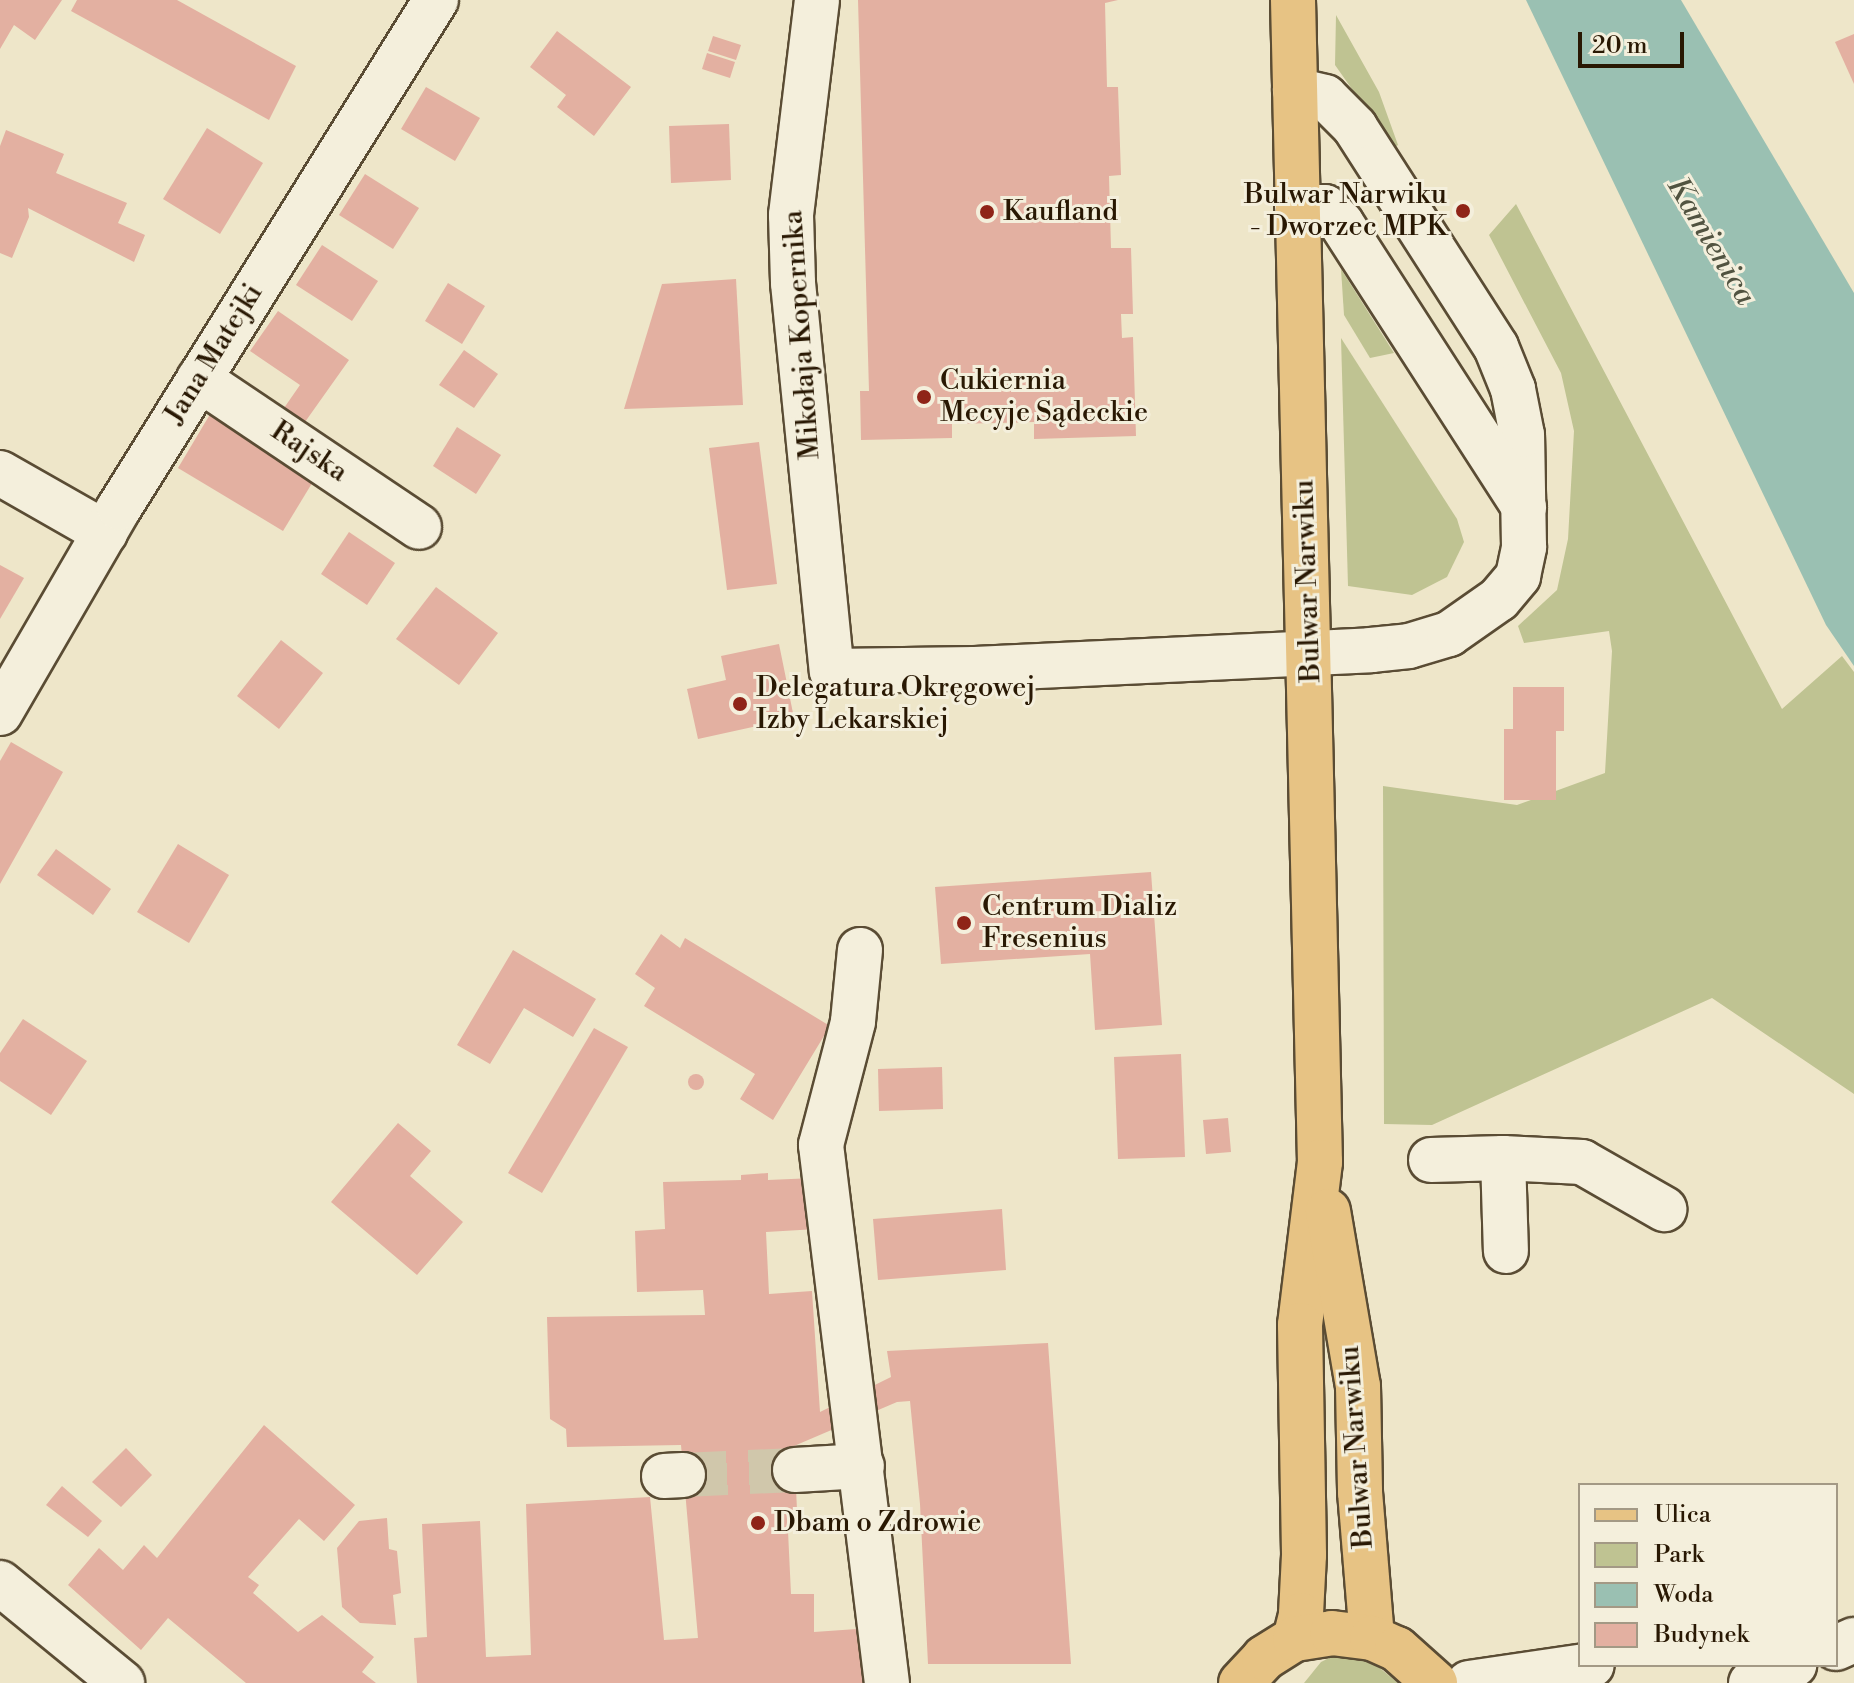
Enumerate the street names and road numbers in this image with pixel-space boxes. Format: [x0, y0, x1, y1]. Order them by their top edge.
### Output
street label: Mikołaja Kopernika [777, 209, 827, 461]
street label: Jana Matejki [158, 278, 270, 430]
street label: Rajska [264, 414, 354, 490]
street label: Bulwar Narwiku [1288, 479, 1328, 683]
street label: Bulwar Narwiku [1333, 1345, 1381, 1549]

